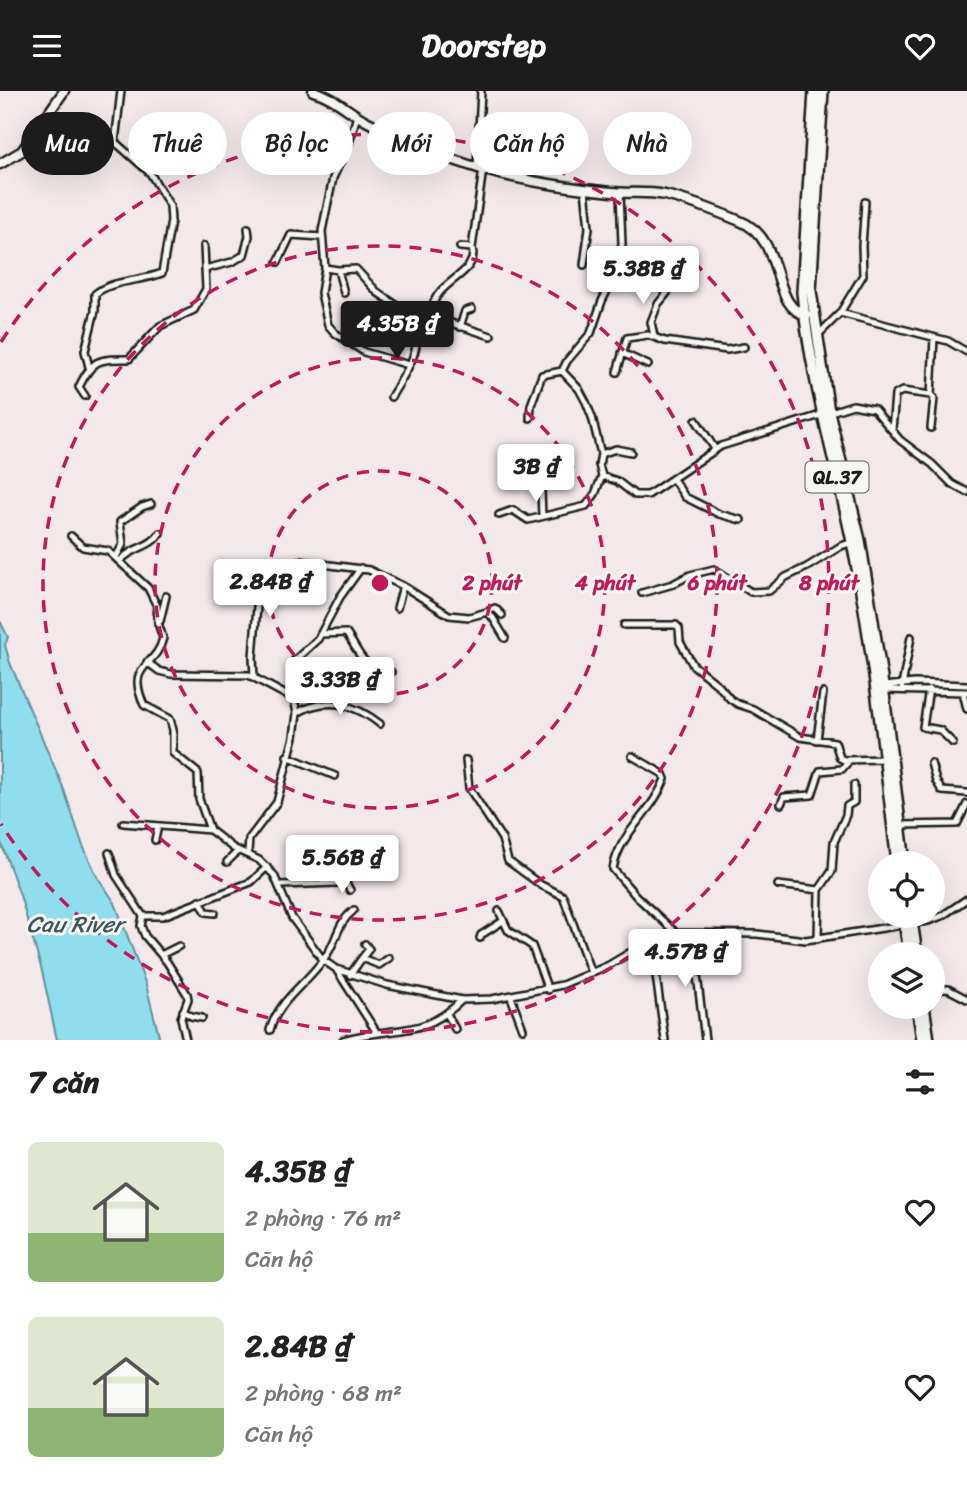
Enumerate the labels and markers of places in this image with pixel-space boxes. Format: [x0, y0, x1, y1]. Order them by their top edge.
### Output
pin: 5.38B ₫ [578, 247, 708, 306]
pin: 4.35B ₫ [332, 301, 462, 361]
pin: 3B ₫ [495, 445, 577, 504]
pin: 2.84B ₫ [205, 559, 335, 619]
centre of rings [368, 571, 392, 595]
pin: 3.33B ₫ [275, 657, 405, 717]
pin: 5.56B ₫ [277, 835, 407, 895]
pin: 4.57B ₫ [620, 929, 750, 989]

